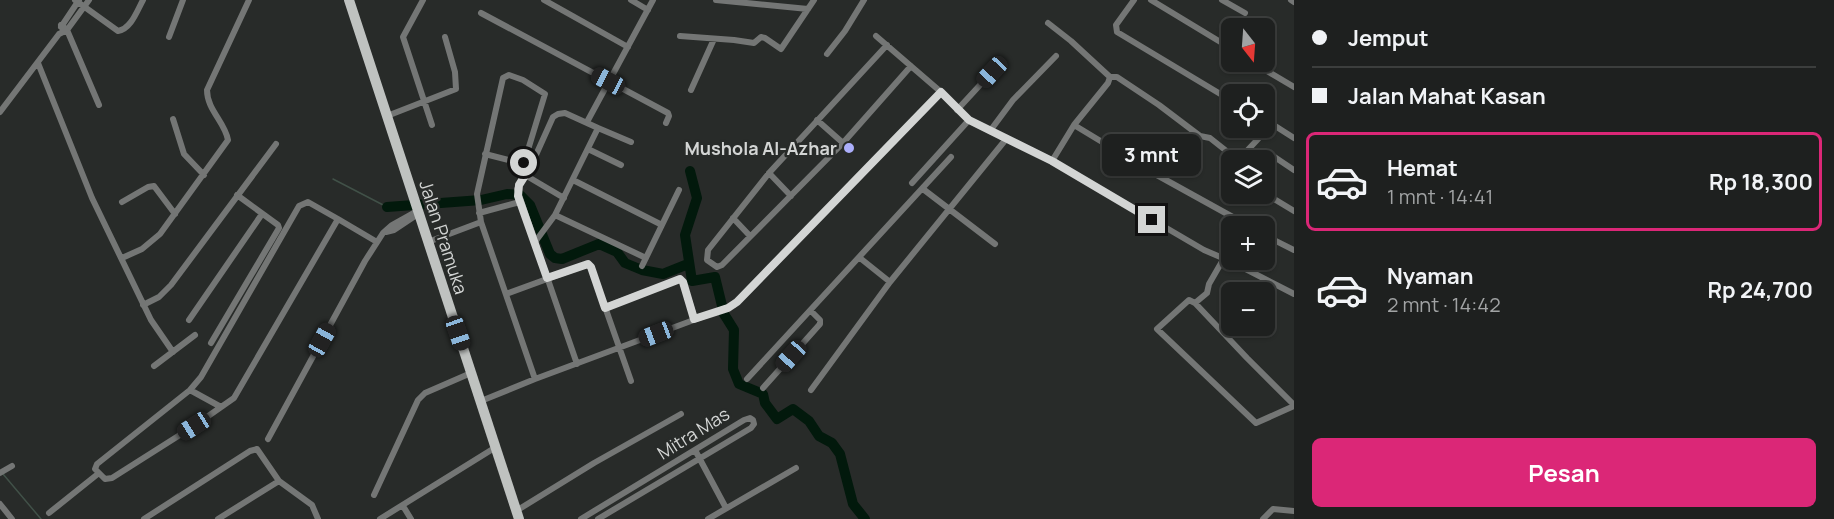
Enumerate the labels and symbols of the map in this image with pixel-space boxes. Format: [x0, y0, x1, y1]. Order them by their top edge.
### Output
north arrow [1221, 18, 1275, 72]
car [973, 53, 1011, 91]
car [588, 65, 628, 97]
callout: 3 mnt [1102, 133, 1202, 175]
place label: Mushola Al-Azhar [684, 136, 837, 160]
marker: Mushola Al-Azhar [842, 141, 856, 155]
route start [510, 149, 537, 176]
street label: Jalan Pramuka [414, 177, 474, 297]
route end [1138, 206, 1165, 233]
car [444, 313, 472, 353]
car [636, 319, 676, 349]
car [305, 320, 339, 360]
car [772, 337, 810, 375]
street label: Mitra Mas [652, 401, 734, 465]
car [174, 409, 214, 443]

